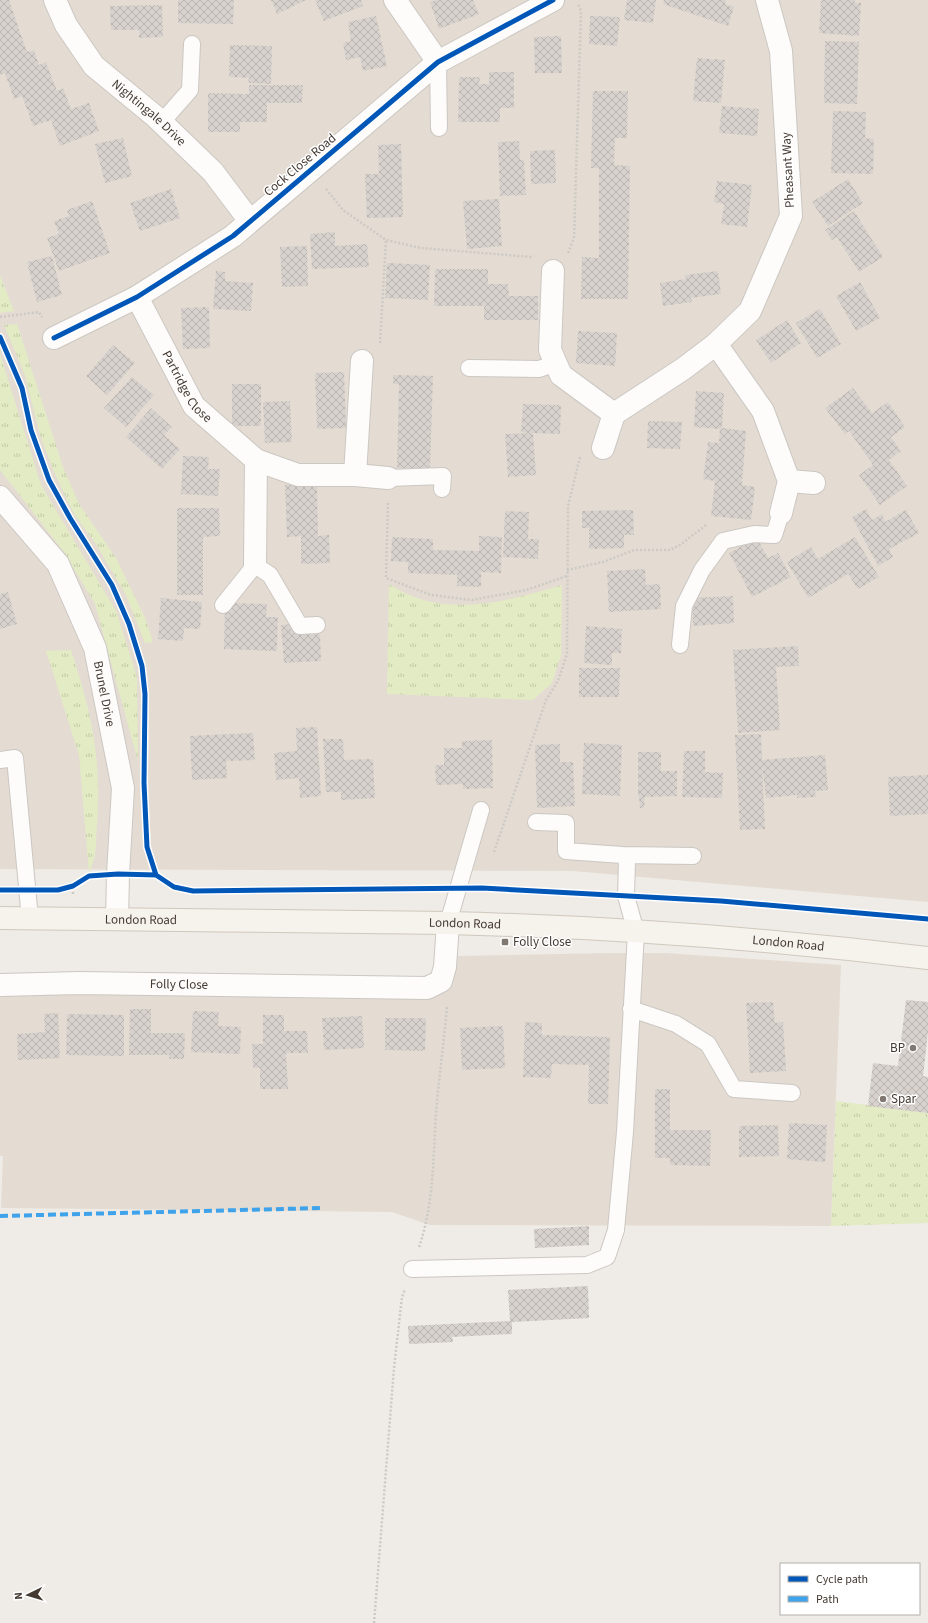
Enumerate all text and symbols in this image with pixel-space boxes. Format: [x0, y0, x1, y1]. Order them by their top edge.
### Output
street label: Nightingale Drive [108, 75, 190, 150]
street label: Cock Close Road [260, 129, 340, 201]
street label: Pheasant Way [777, 132, 799, 208]
street label: Partridge Close [158, 348, 216, 427]
street label: Brunel Drive [89, 659, 120, 728]
street label: London Road [105, 911, 177, 929]
street label: London Road [429, 914, 501, 934]
street label: London Road [752, 931, 825, 956]
place label: Folly Close [513, 933, 571, 951]
marker: Folly Close [500, 937, 510, 947]
street label: Folly Close [150, 975, 208, 994]
place label: BP [890, 1039, 905, 1057]
marker: BP [908, 1043, 918, 1053]
place label: Spar [891, 1090, 917, 1108]
marker: Spar [878, 1094, 888, 1104]
legend [780, 1563, 920, 1615]
text: Cycle path [816, 1571, 868, 1588]
north arrow [8, 1575, 48, 1615]
text: Path [816, 1591, 839, 1608]
text: N [11, 1592, 26, 1600]

